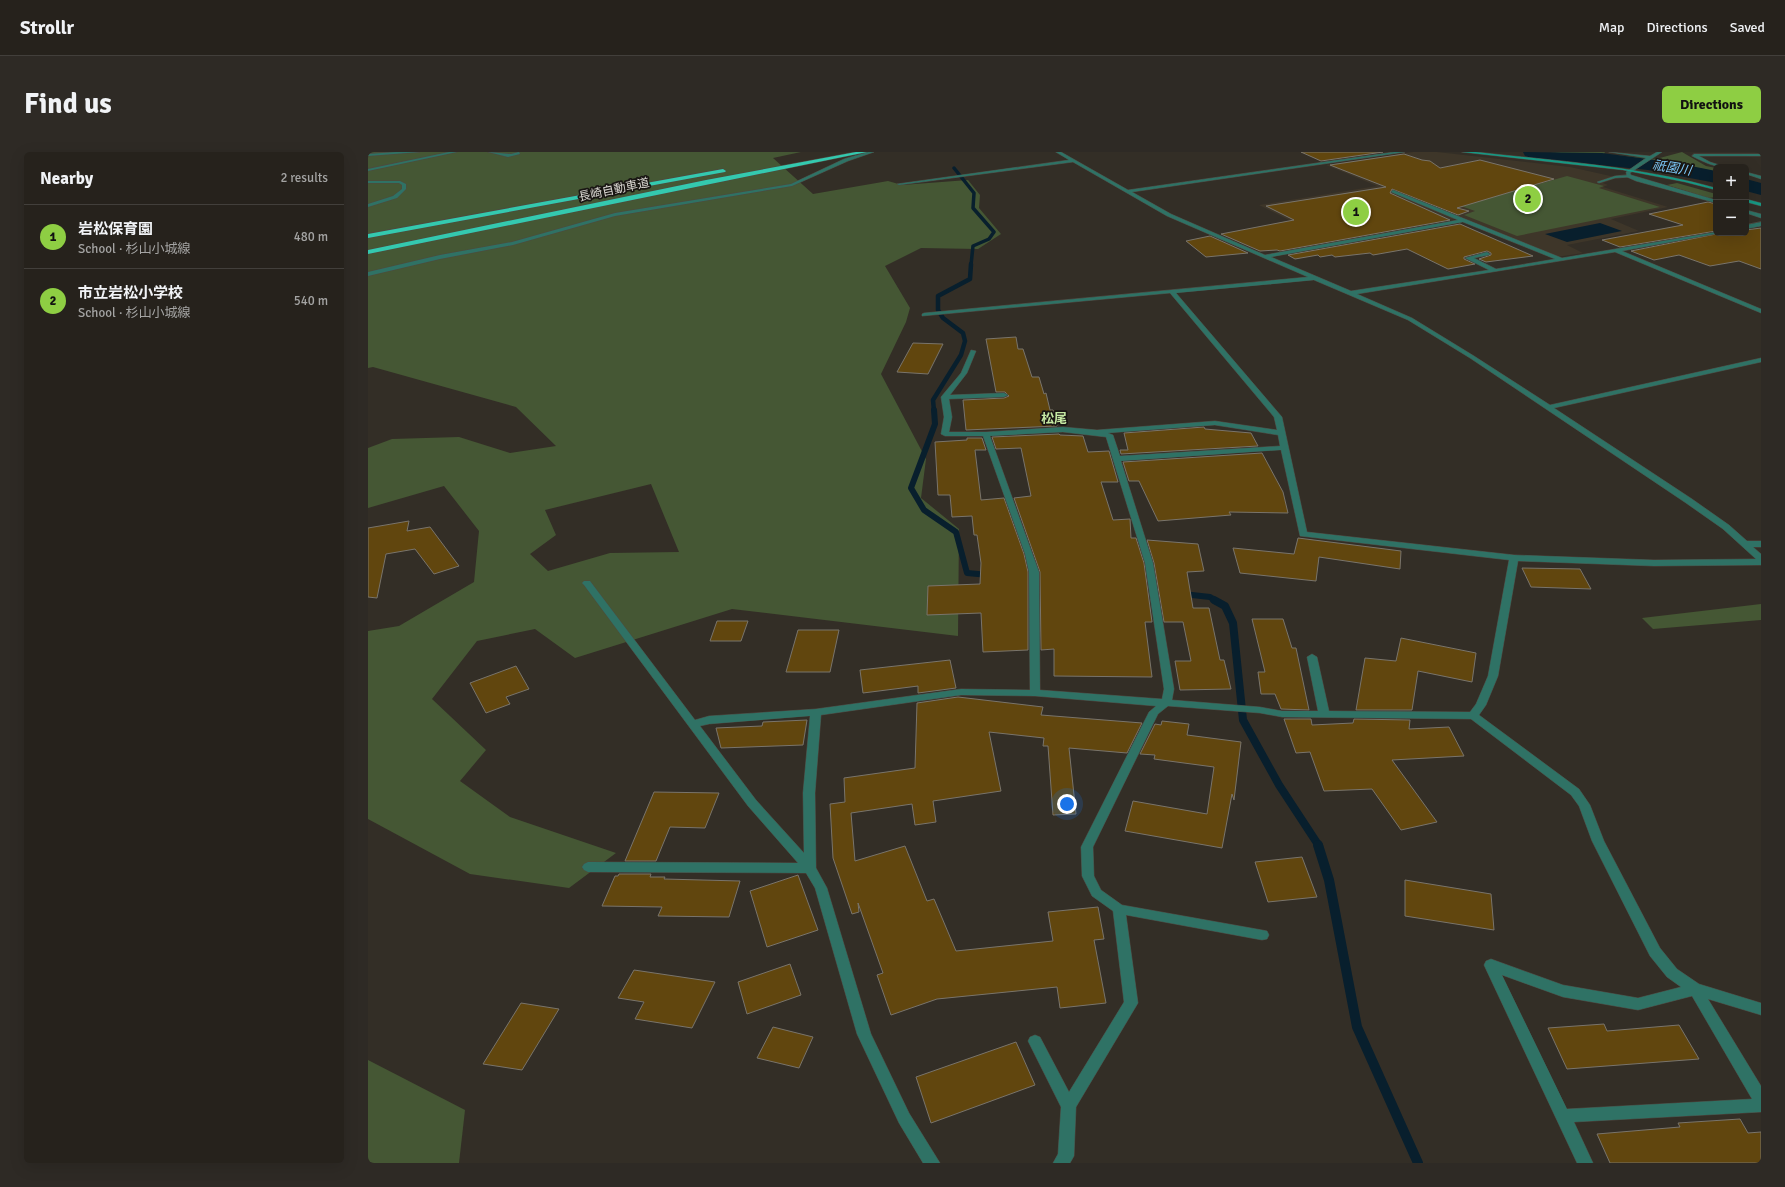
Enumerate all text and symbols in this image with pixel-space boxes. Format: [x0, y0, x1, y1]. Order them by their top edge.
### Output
text: Strollr [20, 16, 74, 40]
text: Map [1599, 19, 1625, 36]
text: Directions [1647, 19, 1708, 36]
text: Saved [1730, 19, 1765, 36]
button: Directions [1662, 86, 1761, 123]
text: Find us [24, 87, 112, 121]
water label: 祇園川 [1651, 157, 1694, 179]
map controls [1713, 164, 1749, 236]
button: + [1713, 164, 1749, 200]
text: Nearby [40, 168, 93, 189]
text: 2 results [280, 170, 328, 186]
street label: 長崎自動車道 [577, 175, 651, 205]
pin: 2 [1515, 184, 1541, 214]
pin: 1 [1343, 197, 1369, 227]
button: − [1713, 200, 1749, 236]
text: 岩松保育園 [78, 220, 153, 238]
text: 1 [49, 229, 57, 245]
text: 480 m [294, 229, 328, 245]
text: School · 杉山小城線 [78, 241, 190, 257]
text: 市立岩松小学校 [78, 284, 183, 302]
text: 2 [49, 293, 57, 309]
text: 540 m [294, 293, 328, 309]
text: School · 杉山小城線 [78, 305, 190, 321]
district label: 松尾 [1041, 411, 1067, 427]
your location [1057, 794, 1077, 814]

